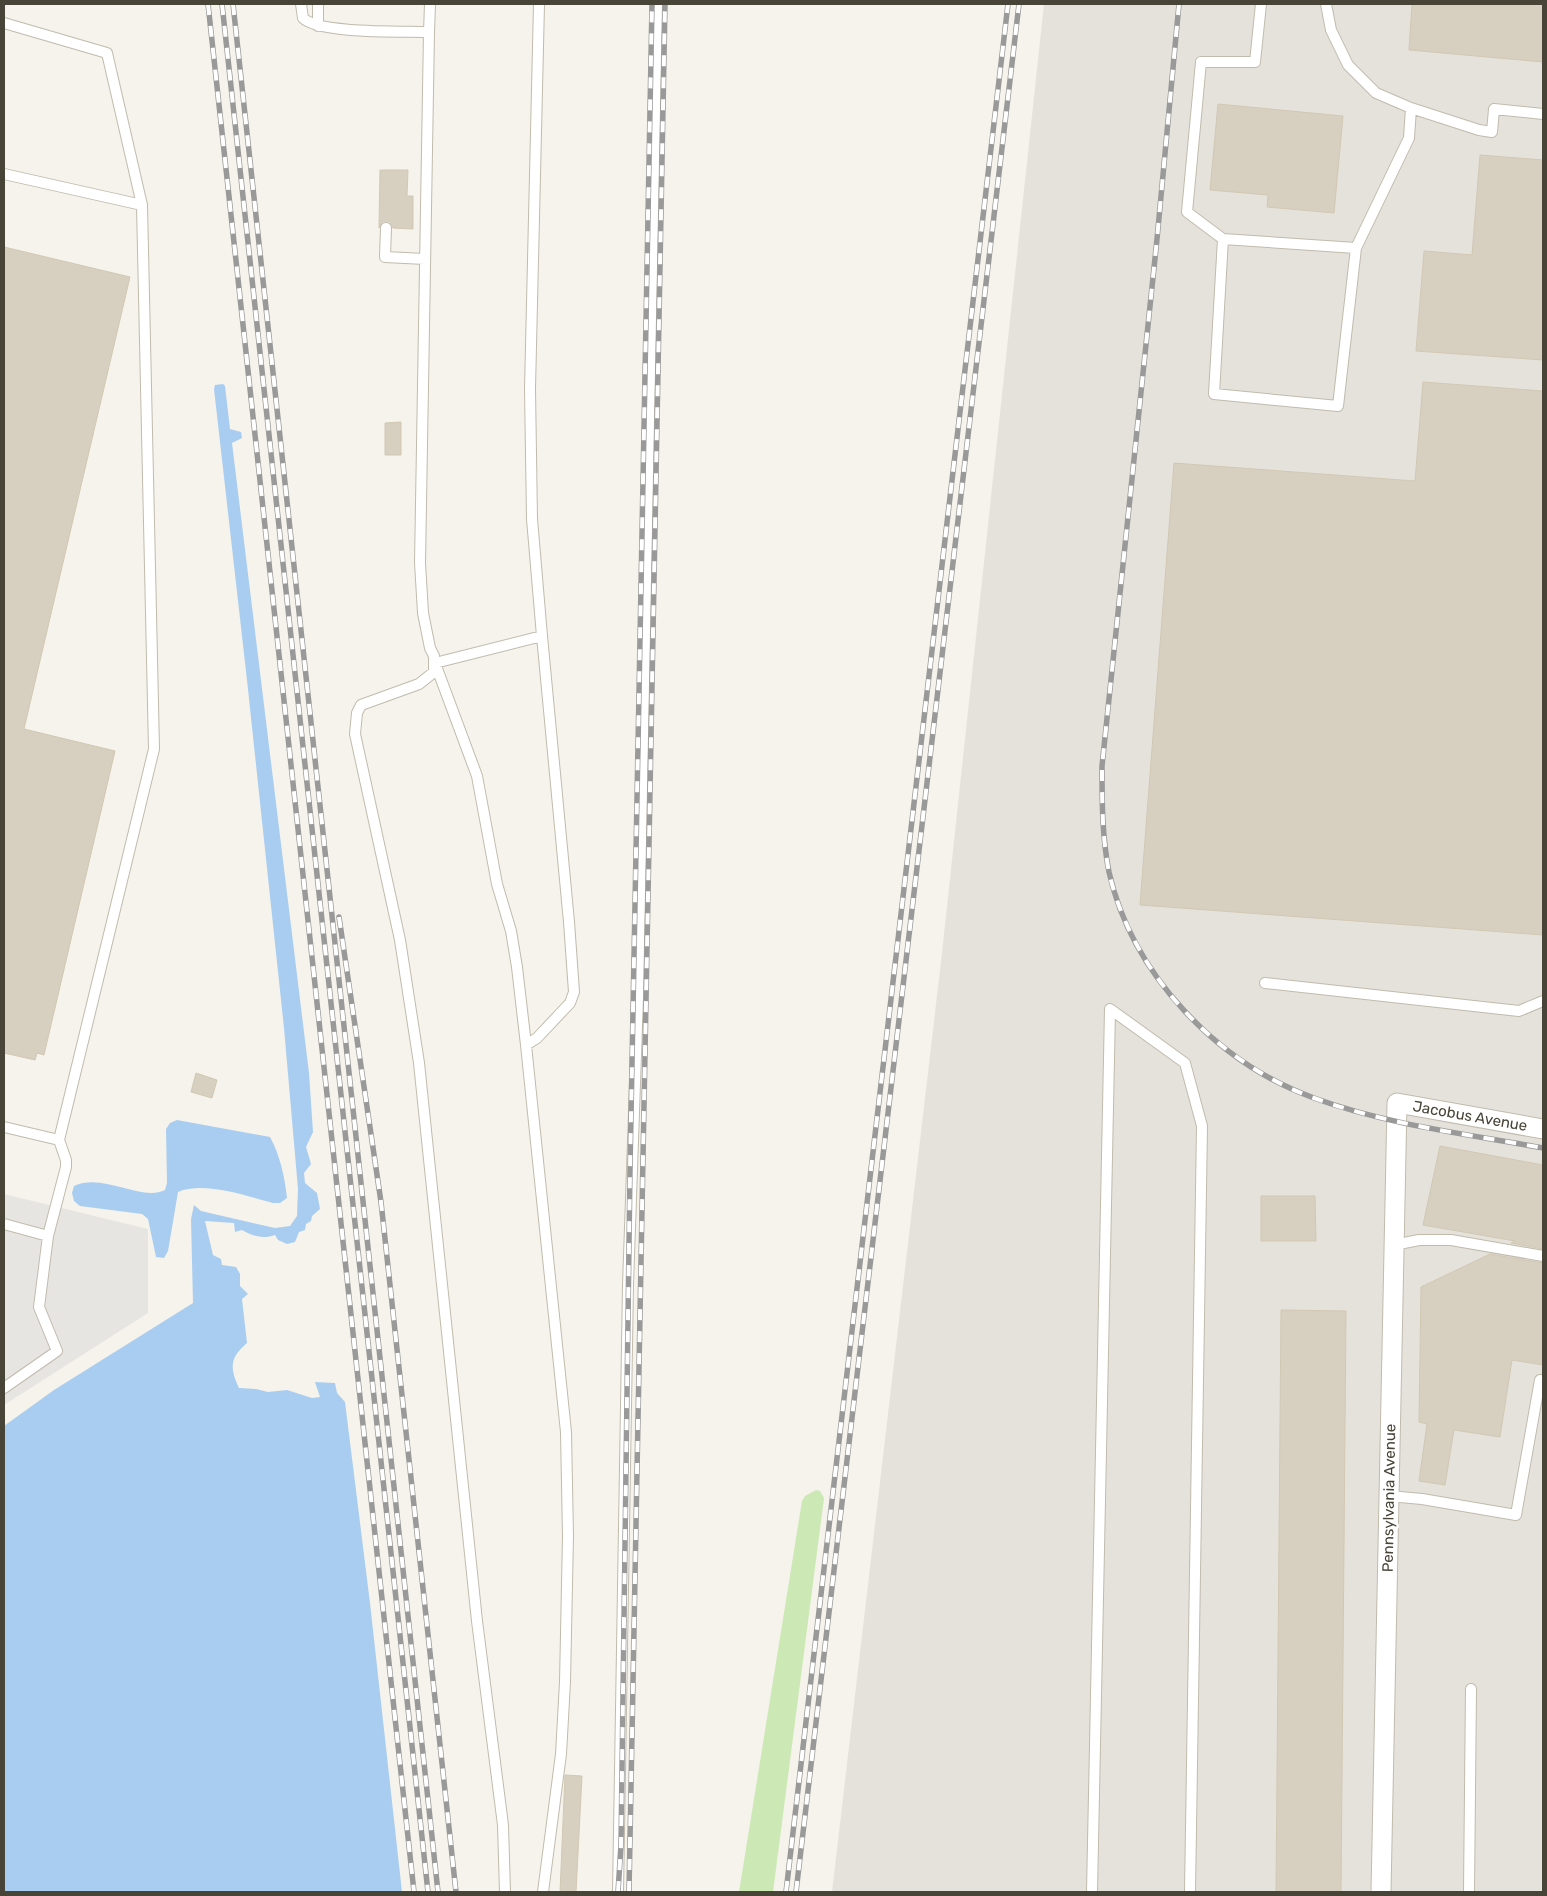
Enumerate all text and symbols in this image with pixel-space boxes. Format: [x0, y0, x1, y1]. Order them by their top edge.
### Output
street label: Jacobus Avenue [1411, 1097, 1529, 1135]
street label: Pennsylvania Avenue [1379, 1424, 1399, 1572]

